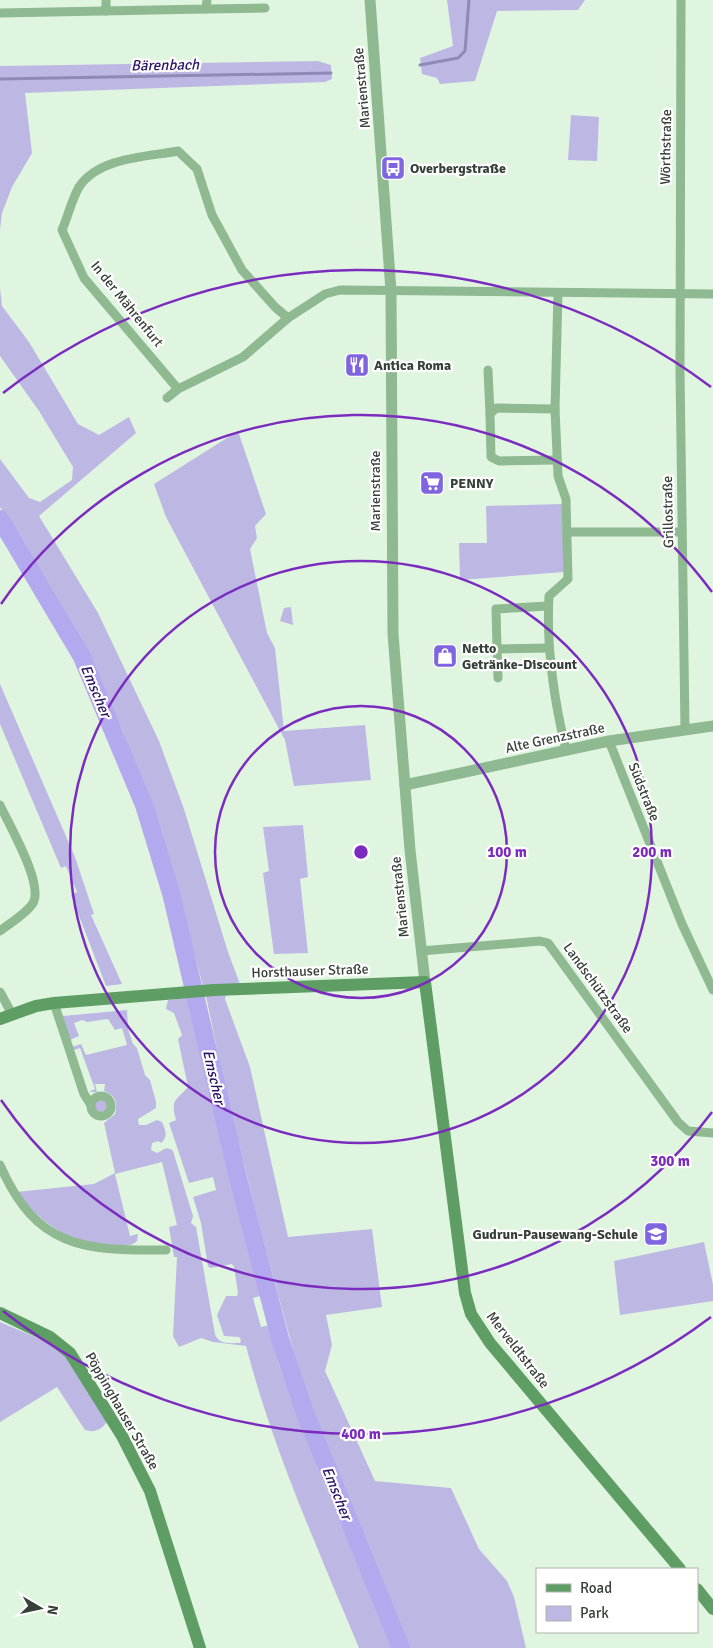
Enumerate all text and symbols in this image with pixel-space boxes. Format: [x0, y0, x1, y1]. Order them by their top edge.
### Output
street label: Marienstraße [350, 47, 374, 129]
water label: Bärenbach [131, 55, 200, 75]
street label: Wörthstraße [657, 109, 675, 185]
bus stop icon: Overbergstraße [380, 155, 406, 181]
place label: Overbergstraße [410, 160, 506, 177]
street label: In der Mährenfurt [87, 258, 167, 351]
restaurant icon: Antica Roma [344, 352, 370, 378]
place label: Antica Roma [374, 357, 451, 374]
street label: Marienstraße [367, 450, 384, 532]
supermarket icon: PENNY [419, 470, 445, 496]
place label: PENNY [450, 475, 494, 492]
street label: Grillostraße [659, 476, 677, 548]
place label: Netto Getränke-Discount [462, 640, 578, 673]
shop icon: Netto Getränke-Discount [432, 643, 458, 669]
water label: Emscher [77, 662, 116, 722]
street label: Alte Grenzstraße [504, 719, 606, 757]
street label: Südstraße [625, 760, 663, 824]
centre of rings [352, 843, 370, 861]
text: 100 m [487, 843, 527, 861]
text: 200 m [632, 843, 672, 861]
street label: Marienstraße [387, 856, 413, 938]
street label: Landschützstraße [559, 939, 637, 1037]
street label: Horsthauser Straße [251, 960, 369, 982]
water label: Emscher [199, 1048, 230, 1108]
text: 300 m [650, 1152, 690, 1170]
school or university icon: Gudrun-Pausewang-Schule [643, 1221, 669, 1247]
place label: Gudrun-Pausewang-Schule [473, 1226, 638, 1243]
street label: Merveldtstraße [483, 1308, 553, 1392]
street label: Pöppinghauser Straße [81, 1349, 163, 1473]
text: 400 m [341, 1425, 381, 1443]
water label: Emscher [318, 1464, 357, 1524]
legend [536, 1568, 698, 1633]
text: Road [580, 1579, 612, 1597]
north arrow [15, 1583, 65, 1633]
text: N [43, 1604, 62, 1616]
text: Park [580, 1604, 609, 1622]

